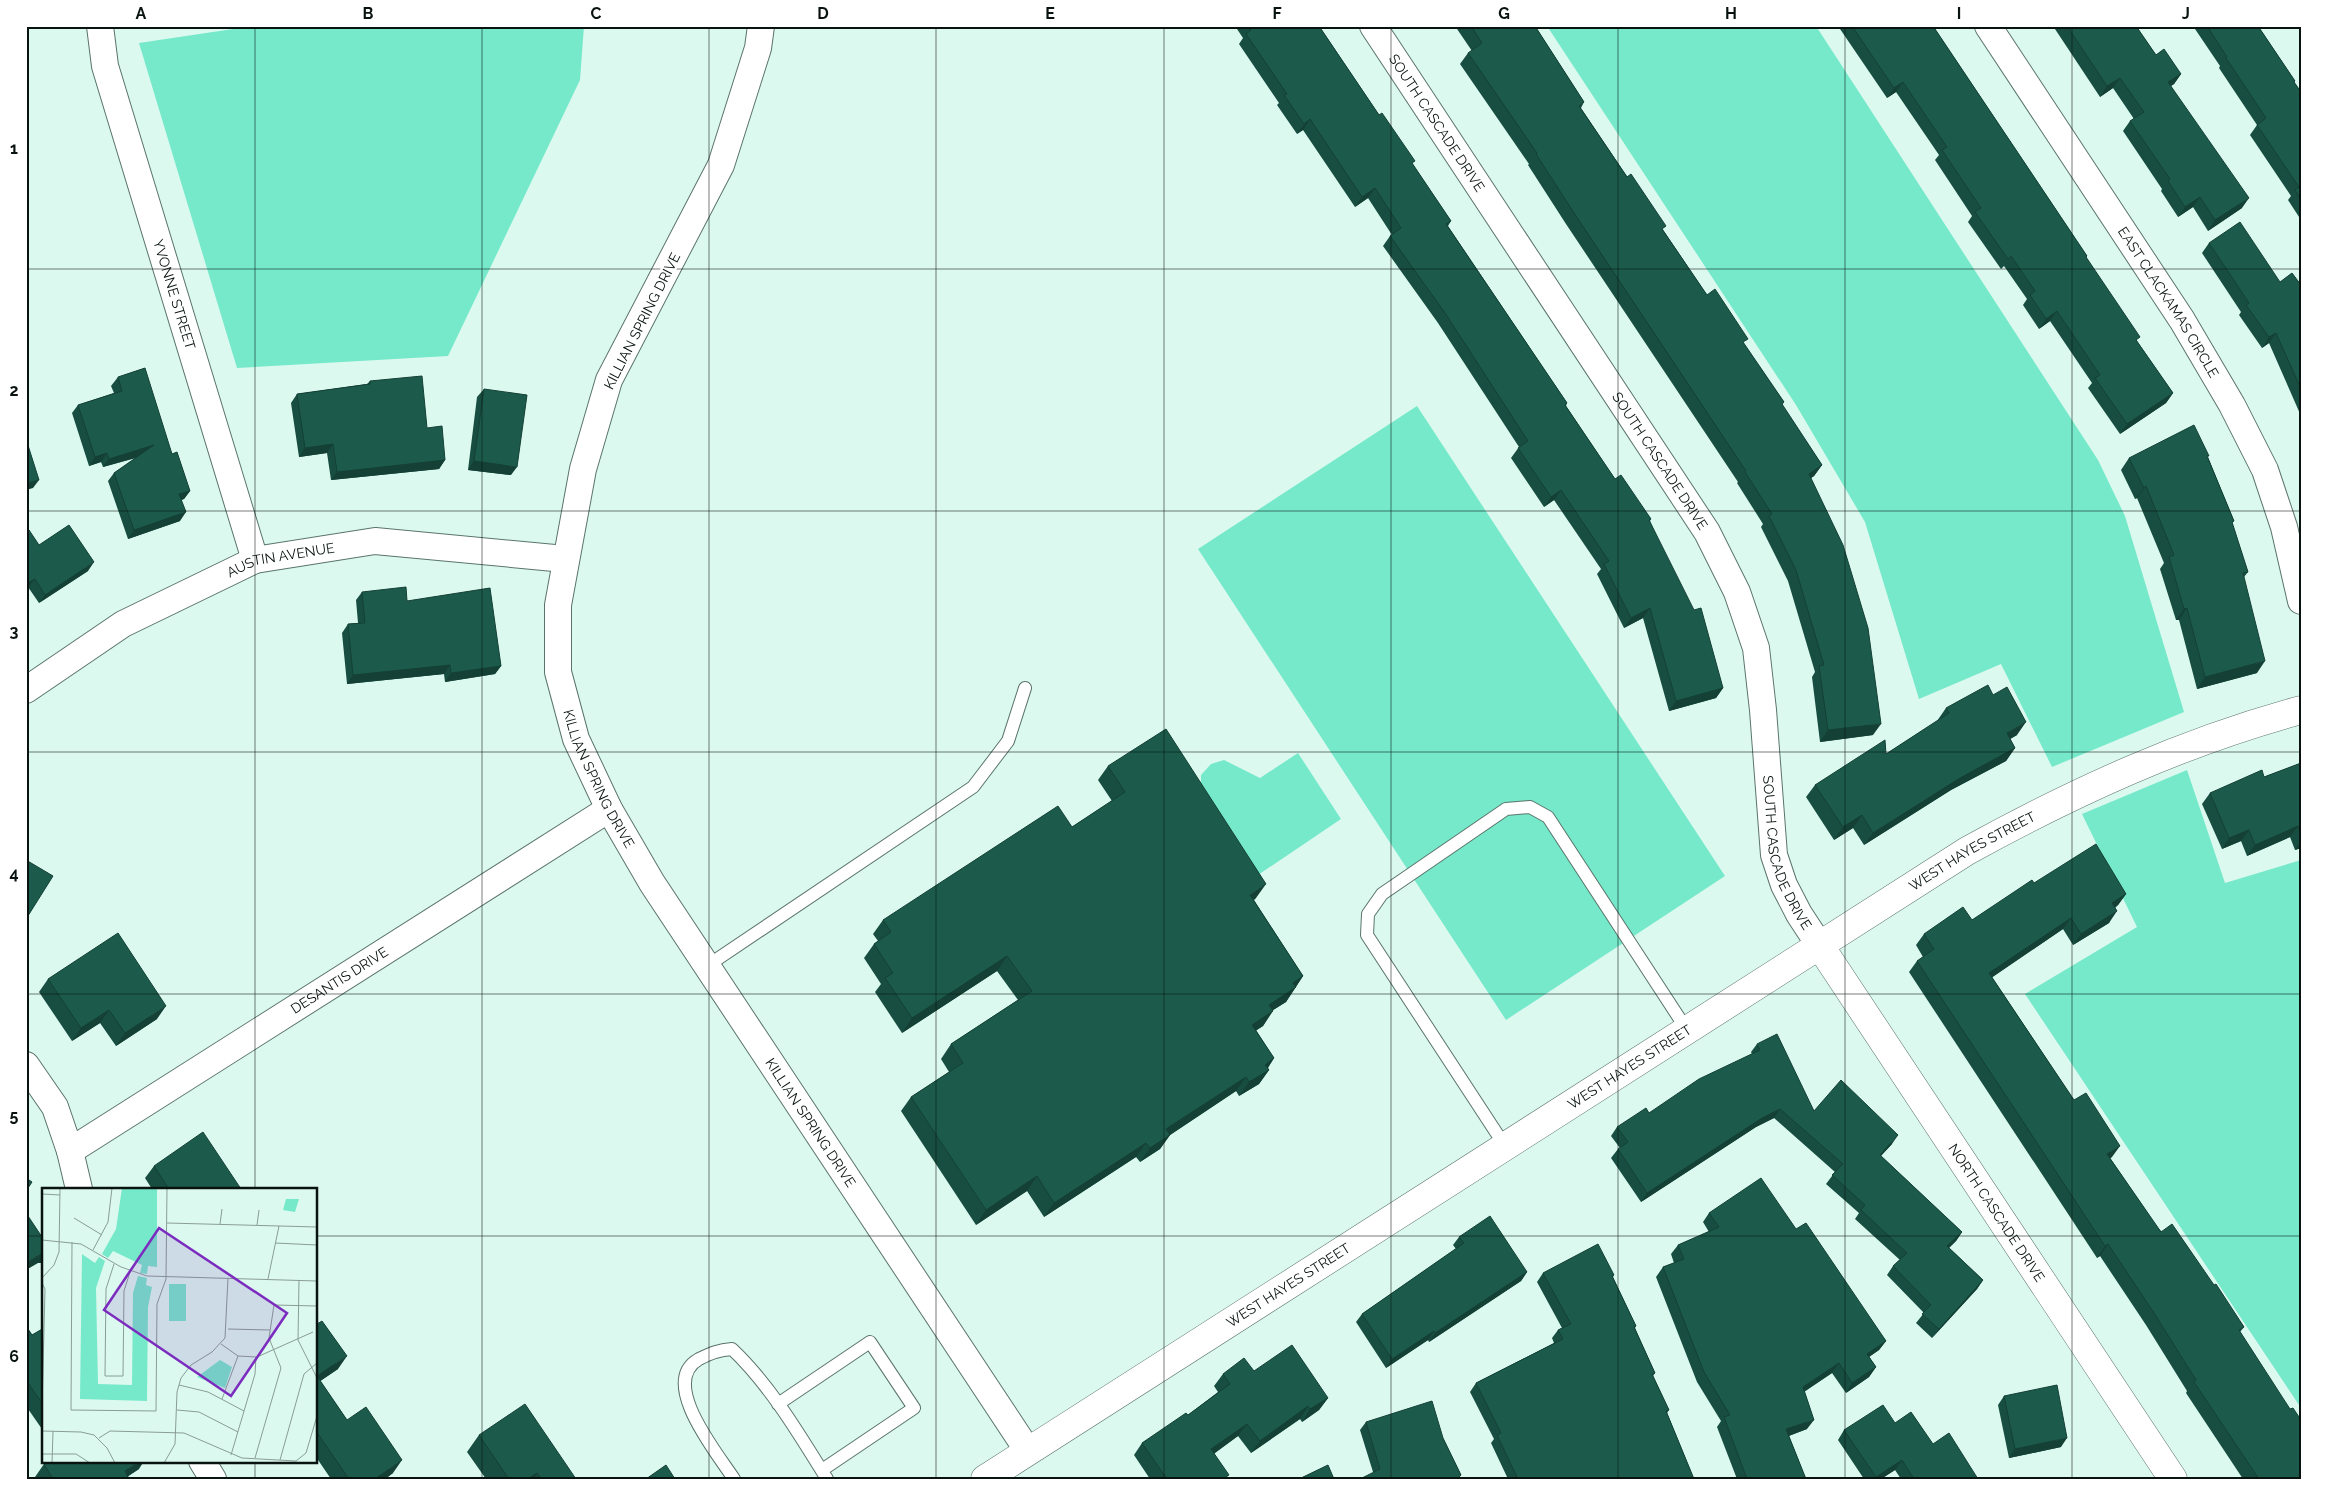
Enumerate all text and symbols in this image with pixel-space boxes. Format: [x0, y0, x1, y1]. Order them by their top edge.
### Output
text: A [136, 4, 147, 23]
text: B [363, 4, 374, 23]
text: C [591, 4, 602, 23]
text: D [817, 4, 829, 23]
text: E [1045, 4, 1055, 23]
text: F [1272, 4, 1282, 23]
text: G [1498, 4, 1510, 23]
text: H [1725, 4, 1737, 23]
text: I [1957, 4, 1961, 23]
text: J [2182, 4, 2190, 23]
street label: SOUTH CASCADE DRIVE [1386, 51, 1488, 194]
text: 1 [10, 139, 18, 158]
street label: EAST CLACKAMAS CIRCLE [2115, 224, 2222, 380]
street label: YVONNE STREET [150, 237, 199, 352]
street label: KILLIAN SPRING DRIVE [601, 250, 683, 392]
text: 2 [9, 381, 19, 400]
street label: SOUTH CASCADE DRIVE [1609, 389, 1711, 532]
street label: AUSTIN AVENUE [224, 540, 336, 580]
text: 3 [10, 622, 19, 641]
street label: KILLIAN SPRING DRIVE [560, 708, 638, 851]
street label: SOUTH CASCADE DRIVE [1760, 775, 1815, 933]
street label: WEST HAYES STREET [1906, 808, 2038, 894]
text: 4 [9, 864, 19, 883]
street label: DESANTIS DRIVE [288, 943, 391, 1017]
street label: WEST HAYES STREET [1565, 1021, 1695, 1112]
street label: KILLIAN SPRING DRIVE [762, 1055, 859, 1190]
text: 5 [10, 1106, 19, 1125]
street label: NORTH CASCADE DRIVE [1945, 1141, 2048, 1285]
inset map [42, 1188, 318, 1462]
street label: WEST HAYES STREET [1224, 1239, 1353, 1330]
text: 6 [9, 1347, 19, 1366]

